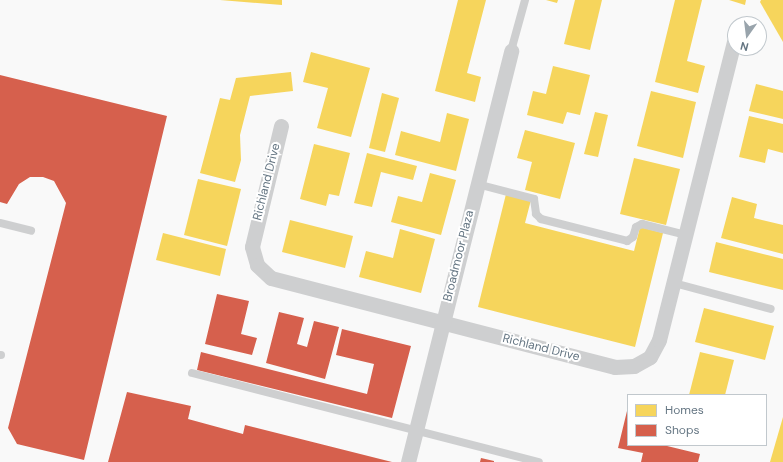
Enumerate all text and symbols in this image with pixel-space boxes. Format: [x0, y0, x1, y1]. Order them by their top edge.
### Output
north arrow [727, 16, 767, 56]
text: N [739, 39, 750, 54]
street label: Richland Drive [250, 142, 284, 222]
street label: Broadmoor Plaza [441, 209, 477, 303]
street label: Richland Drive [501, 331, 581, 365]
legend [627, 394, 767, 446]
text: Homes [665, 402, 704, 418]
text: Shops [665, 422, 700, 438]

